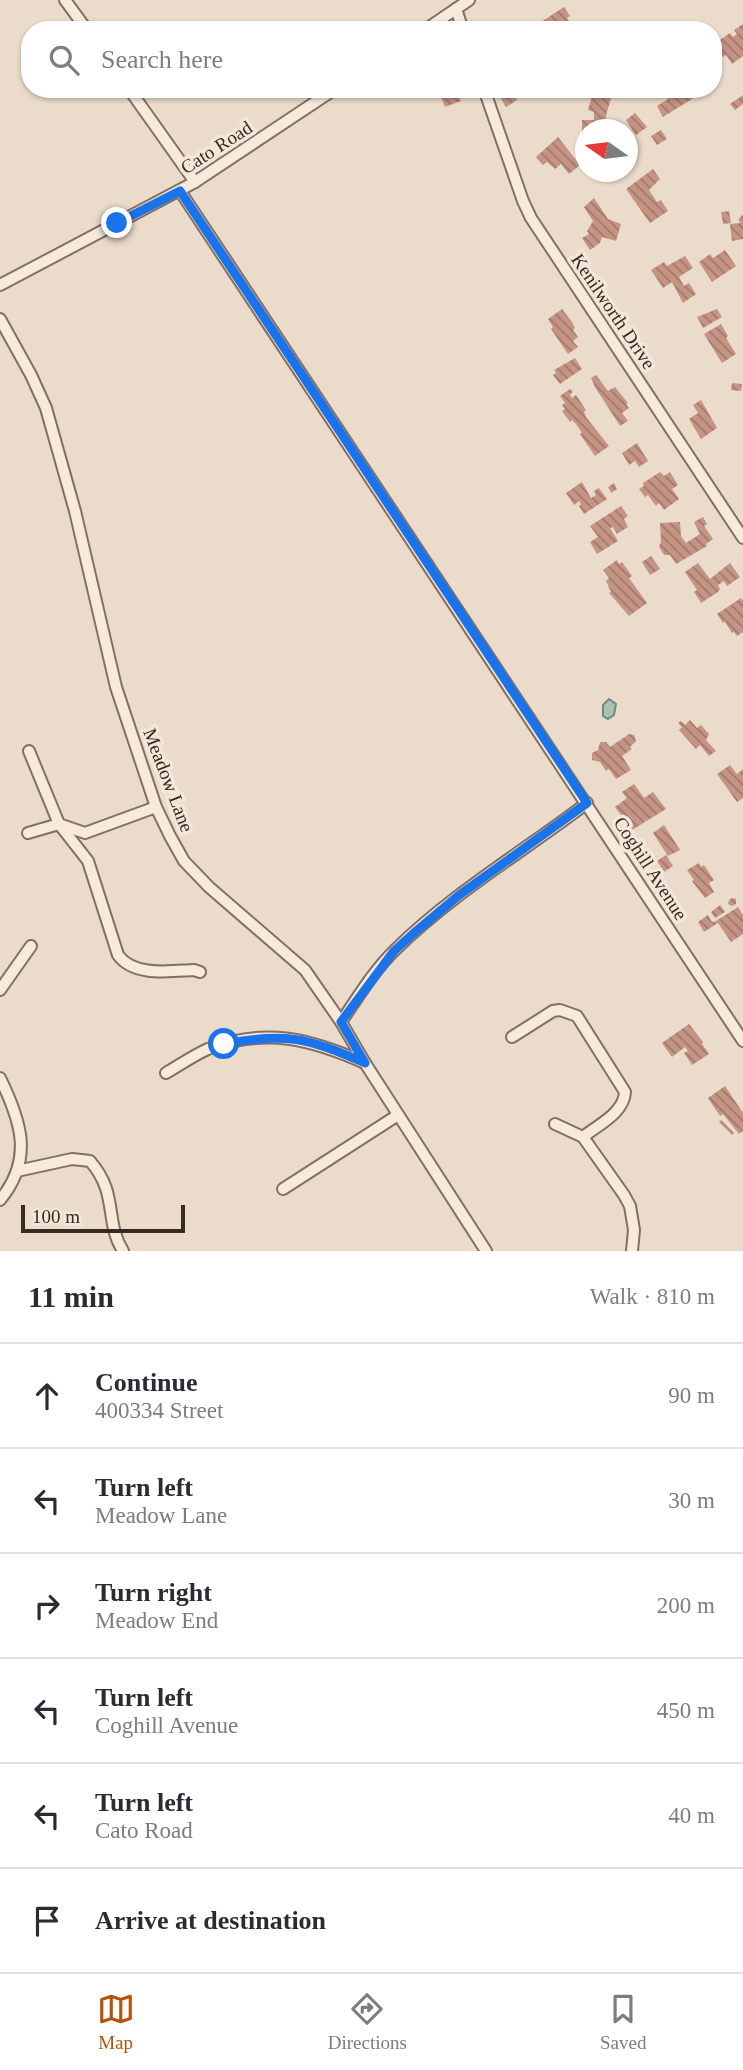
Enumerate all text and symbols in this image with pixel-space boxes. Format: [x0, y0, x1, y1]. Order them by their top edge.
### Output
search box [21, 21, 722, 98]
icon: search [45, 41, 83, 79]
text: Search here [101, 45, 223, 74]
street label: Cato Road [177, 116, 256, 178]
north arrow [575, 119, 638, 182]
route end [101, 207, 132, 238]
street label: Kenilworth Drive [567, 250, 660, 373]
street label: Meadow Lane [139, 725, 198, 835]
street label: Coghill Avenue [610, 813, 692, 924]
route start [208, 1028, 239, 1059]
scale bar [21, 1202, 186, 1234]
text: 100 m [32, 1206, 80, 1227]
text: 11 min [28, 1280, 114, 1313]
text: Walk · 810 m [590, 1284, 715, 1309]
text: Continue [95, 1368, 198, 1397]
icon: ahead [28, 1377, 66, 1415]
text: 90 m [668, 1383, 715, 1408]
text: 400334 Street [95, 1398, 223, 1423]
text: Turn left [95, 1473, 193, 1502]
icon: left [28, 1482, 66, 1520]
text: 30 m [668, 1488, 715, 1513]
text: Meadow Lane [95, 1503, 227, 1528]
text: Turn right [95, 1578, 212, 1607]
icon: right [28, 1587, 66, 1625]
text: 200 m [657, 1593, 715, 1618]
text: Meadow End [95, 1608, 218, 1633]
text: Turn left [95, 1683, 193, 1712]
icon: left [28, 1692, 66, 1730]
text: 450 m [657, 1698, 715, 1723]
text: Coghill Avenue [95, 1713, 238, 1738]
text: Turn left [95, 1788, 193, 1817]
icon: left [28, 1797, 66, 1835]
text: 40 m [668, 1803, 715, 1828]
text: Cato Road [95, 1818, 193, 1843]
icon: arrive [28, 1902, 66, 1940]
text: Arrive at destination [95, 1906, 326, 1935]
tab: Map [97, 1990, 135, 2054]
tab: Directions [328, 1990, 407, 2054]
tab: Saved [600, 1990, 646, 2054]

